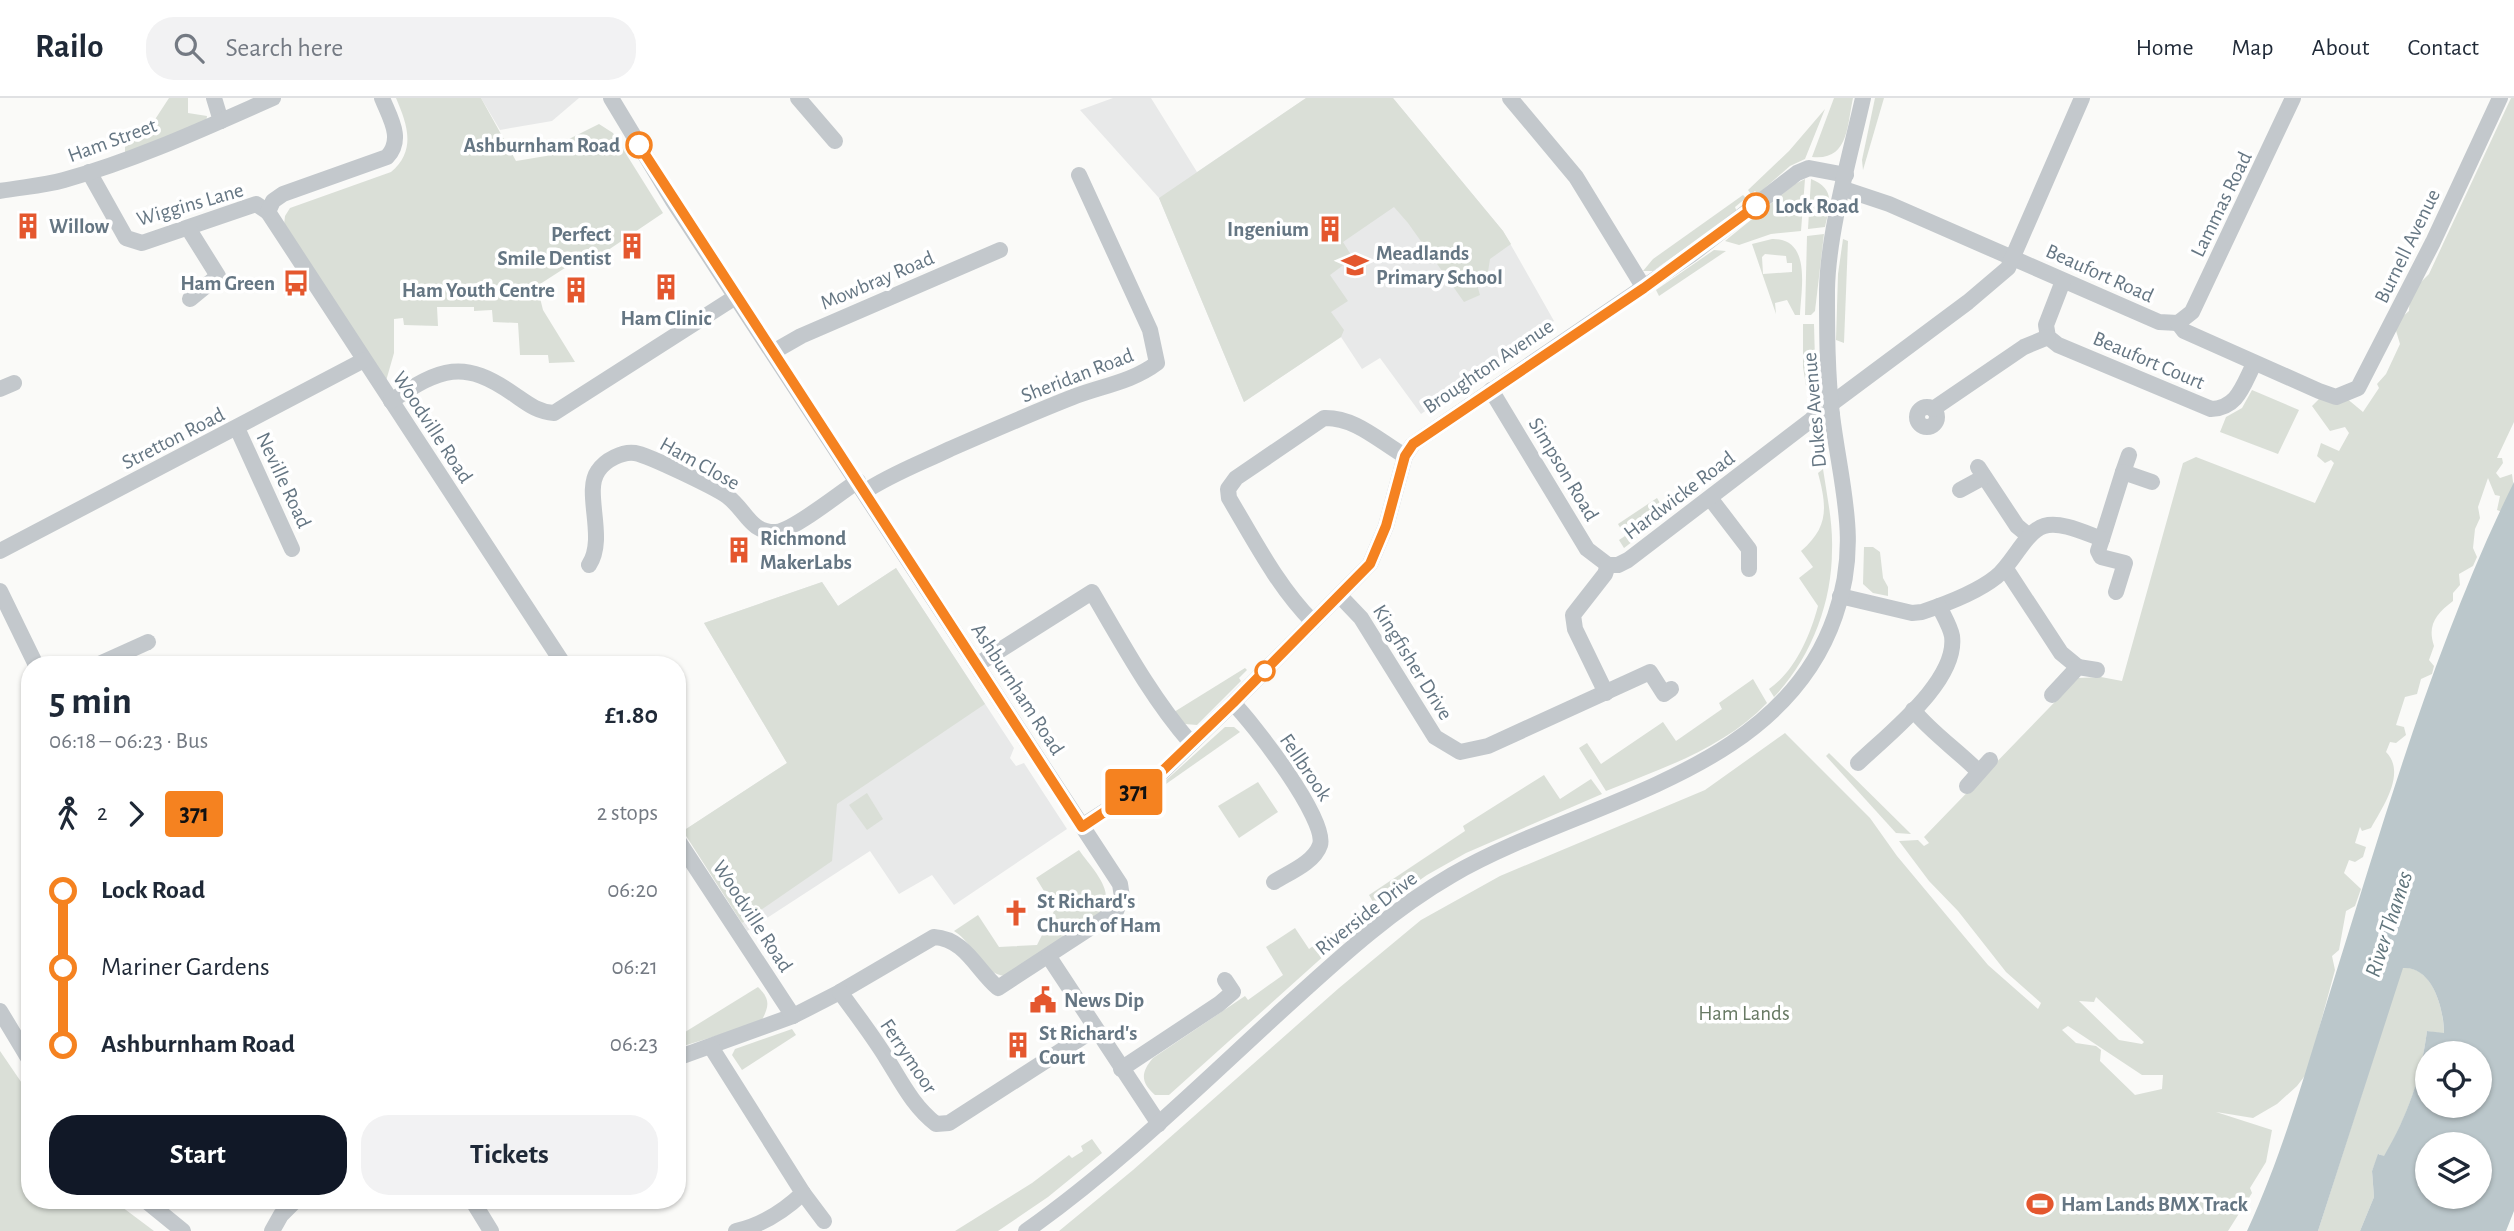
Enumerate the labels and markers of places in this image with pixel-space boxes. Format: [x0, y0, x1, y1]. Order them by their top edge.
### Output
marker: Ashburnham Road [626, 132, 652, 158]
place label: Ashburnham Road [463, 135, 620, 156]
marker: Lock Road [1743, 193, 1769, 219]
place label: Lock Road [1775, 196, 1859, 217]
building icon: Willow [13, 211, 43, 241]
building icon: Ingenium [1315, 214, 1345, 244]
place label: Willow [49, 216, 110, 237]
place label: Ingenium [1227, 219, 1309, 240]
place label: Perfect Smile Dentist [497, 224, 611, 269]
building icon: Perfect Smile Dentist [617, 231, 647, 261]
place label: Meadlands Primary School [1376, 243, 1503, 288]
school or university icon: Meadlands Primary School [1340, 250, 1370, 280]
bus stop icon: Ham Green [281, 268, 311, 298]
building icon: Ham Clinic [651, 272, 681, 302]
place label: Ham Green [180, 273, 275, 294]
building icon: Ham Youth Centre [561, 275, 591, 305]
place label: Ham Youth Centre [402, 280, 555, 301]
place label: Ham Clinic [621, 308, 712, 329]
place label: Richmond MakerLabs [760, 528, 852, 573]
building icon: Richmond MakerLabs [724, 535, 754, 565]
unlabelled marker [1255, 661, 1275, 681]
place label: St Richard's Church of Ham [1037, 891, 1161, 936]
church icon: St Richard's Church of Ham [1001, 898, 1031, 928]
public building icon: News Dip [1028, 985, 1058, 1015]
place label: News Dip [1064, 990, 1144, 1011]
place label: St Richard's Court [1039, 1023, 1137, 1068]
building icon: St Richard's Court [1003, 1030, 1033, 1060]
sports icon: Ham Lands BMX Track [2025, 1189, 2055, 1219]
place label: Ham Lands BMX Track [2061, 1194, 2249, 1215]

